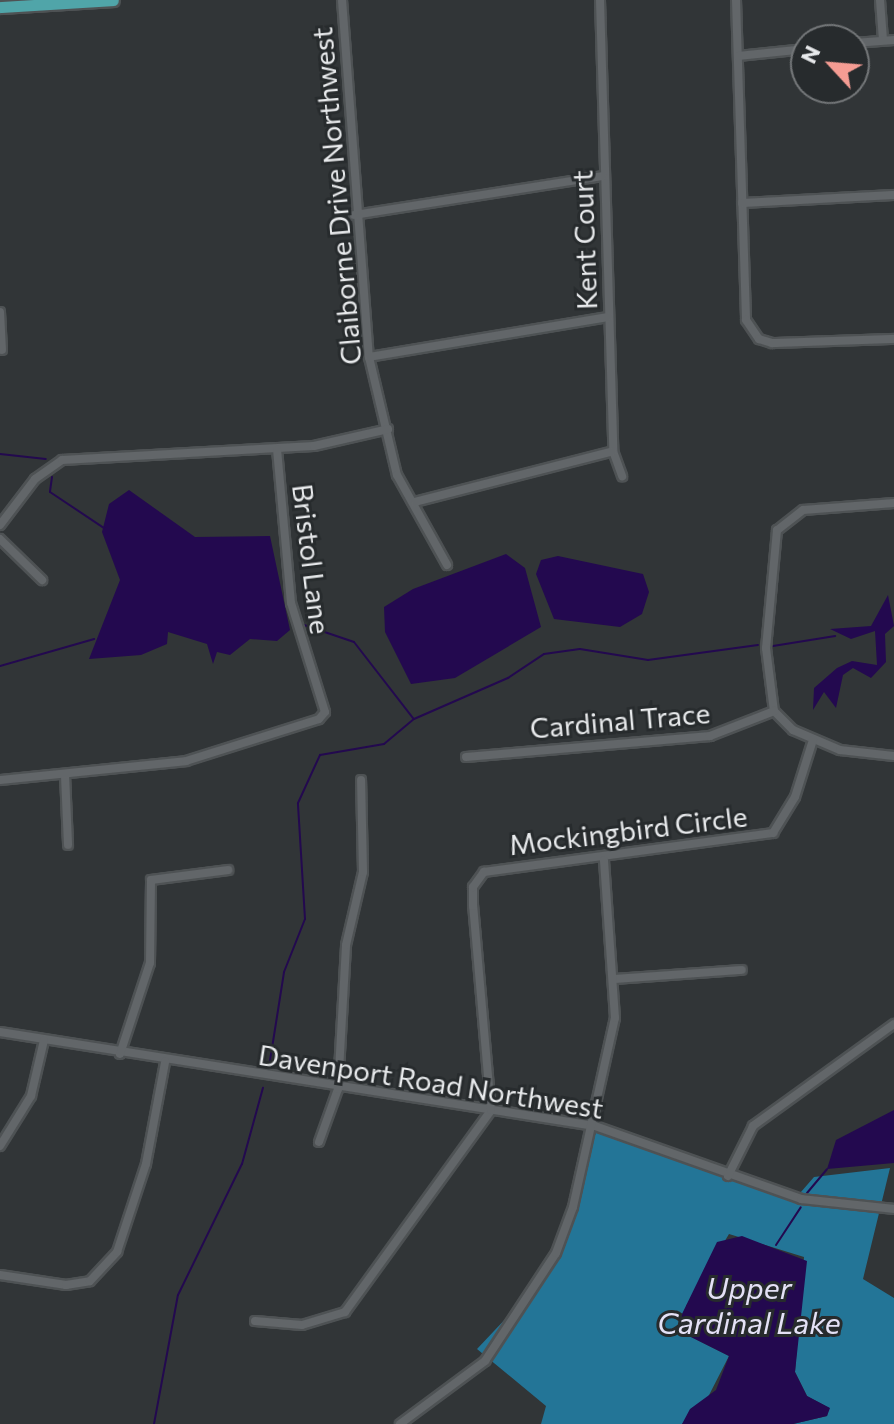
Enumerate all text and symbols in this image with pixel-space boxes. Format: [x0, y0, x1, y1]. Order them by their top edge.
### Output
north arrow [790, 24, 870, 104]
street label: Claiborne Drive Northwest [304, 26, 368, 366]
text: N [794, 41, 826, 67]
street label: Kent Court [565, 170, 603, 310]
street label: Bristol Lane [286, 482, 338, 636]
street label: Cardinal Trace [528, 695, 712, 745]
street label: Mockingbird Circle [507, 799, 749, 861]
street label: Davenport Road Northwest [256, 1037, 606, 1125]
water label: Upper Cardinal Lake [657, 1269, 841, 1340]

